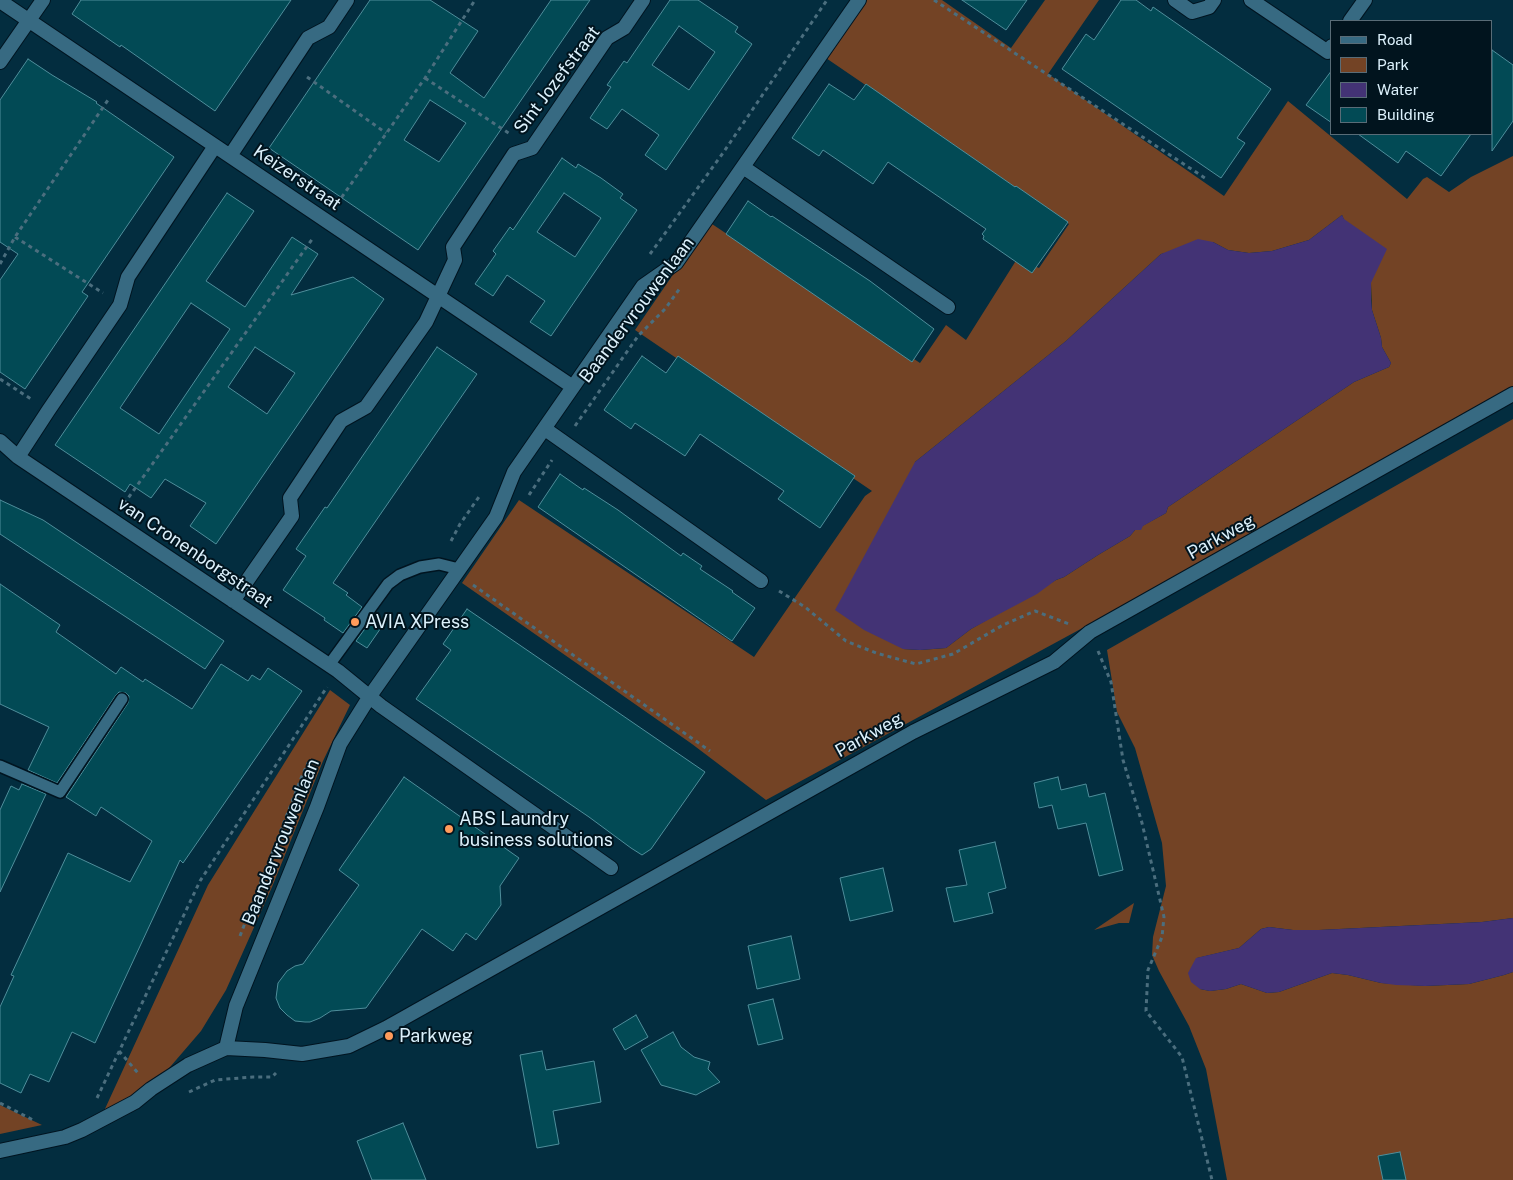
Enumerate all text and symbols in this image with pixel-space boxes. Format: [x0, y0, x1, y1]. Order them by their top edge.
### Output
legend [1330, 20, 1493, 135]
street label: Sint Jozefstraat [509, 22, 605, 138]
text: Road [1377, 31, 1413, 48]
text: Park [1377, 56, 1409, 73]
text: Water [1377, 81, 1419, 98]
text: Building [1377, 106, 1435, 123]
street label: Keizerstraat [249, 141, 345, 215]
street label: Baandervrouwenlaan [575, 233, 699, 387]
street label: van Cronenborgstraat [114, 493, 276, 613]
street label: Parkweg [1183, 510, 1259, 564]
place label: AVIA XPress [365, 611, 469, 633]
marker: AVIA XPress [349, 616, 361, 628]
street label: Parkweg [831, 708, 907, 762]
street label: Baandervrouwenlaan [238, 756, 324, 928]
place label: ABS Laundry business solutions [459, 808, 613, 851]
marker: ABS Laundry business solutions [443, 823, 455, 835]
place label: Parkweg [399, 1025, 473, 1047]
marker: Parkweg [383, 1030, 395, 1042]

